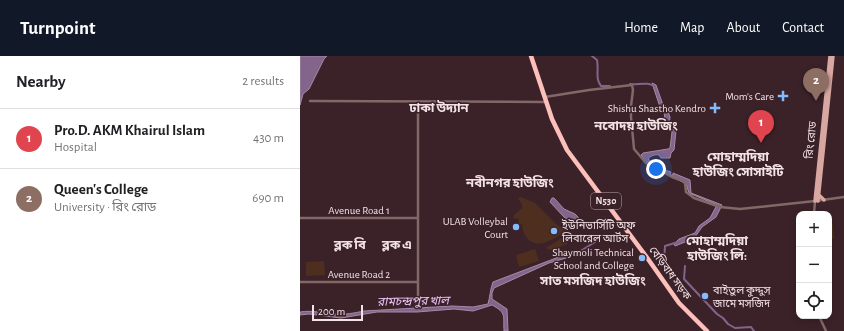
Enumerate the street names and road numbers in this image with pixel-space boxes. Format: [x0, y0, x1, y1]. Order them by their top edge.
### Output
street label: রিং রোড [802, 121, 818, 160]
road number: N530 [591, 193, 621, 209]
street label: Avenue Road 1 [328, 205, 390, 216]
street label: বেড়িবাধ সড়ক [647, 244, 694, 302]
street label: Avenue Road 2 [328, 269, 390, 280]

